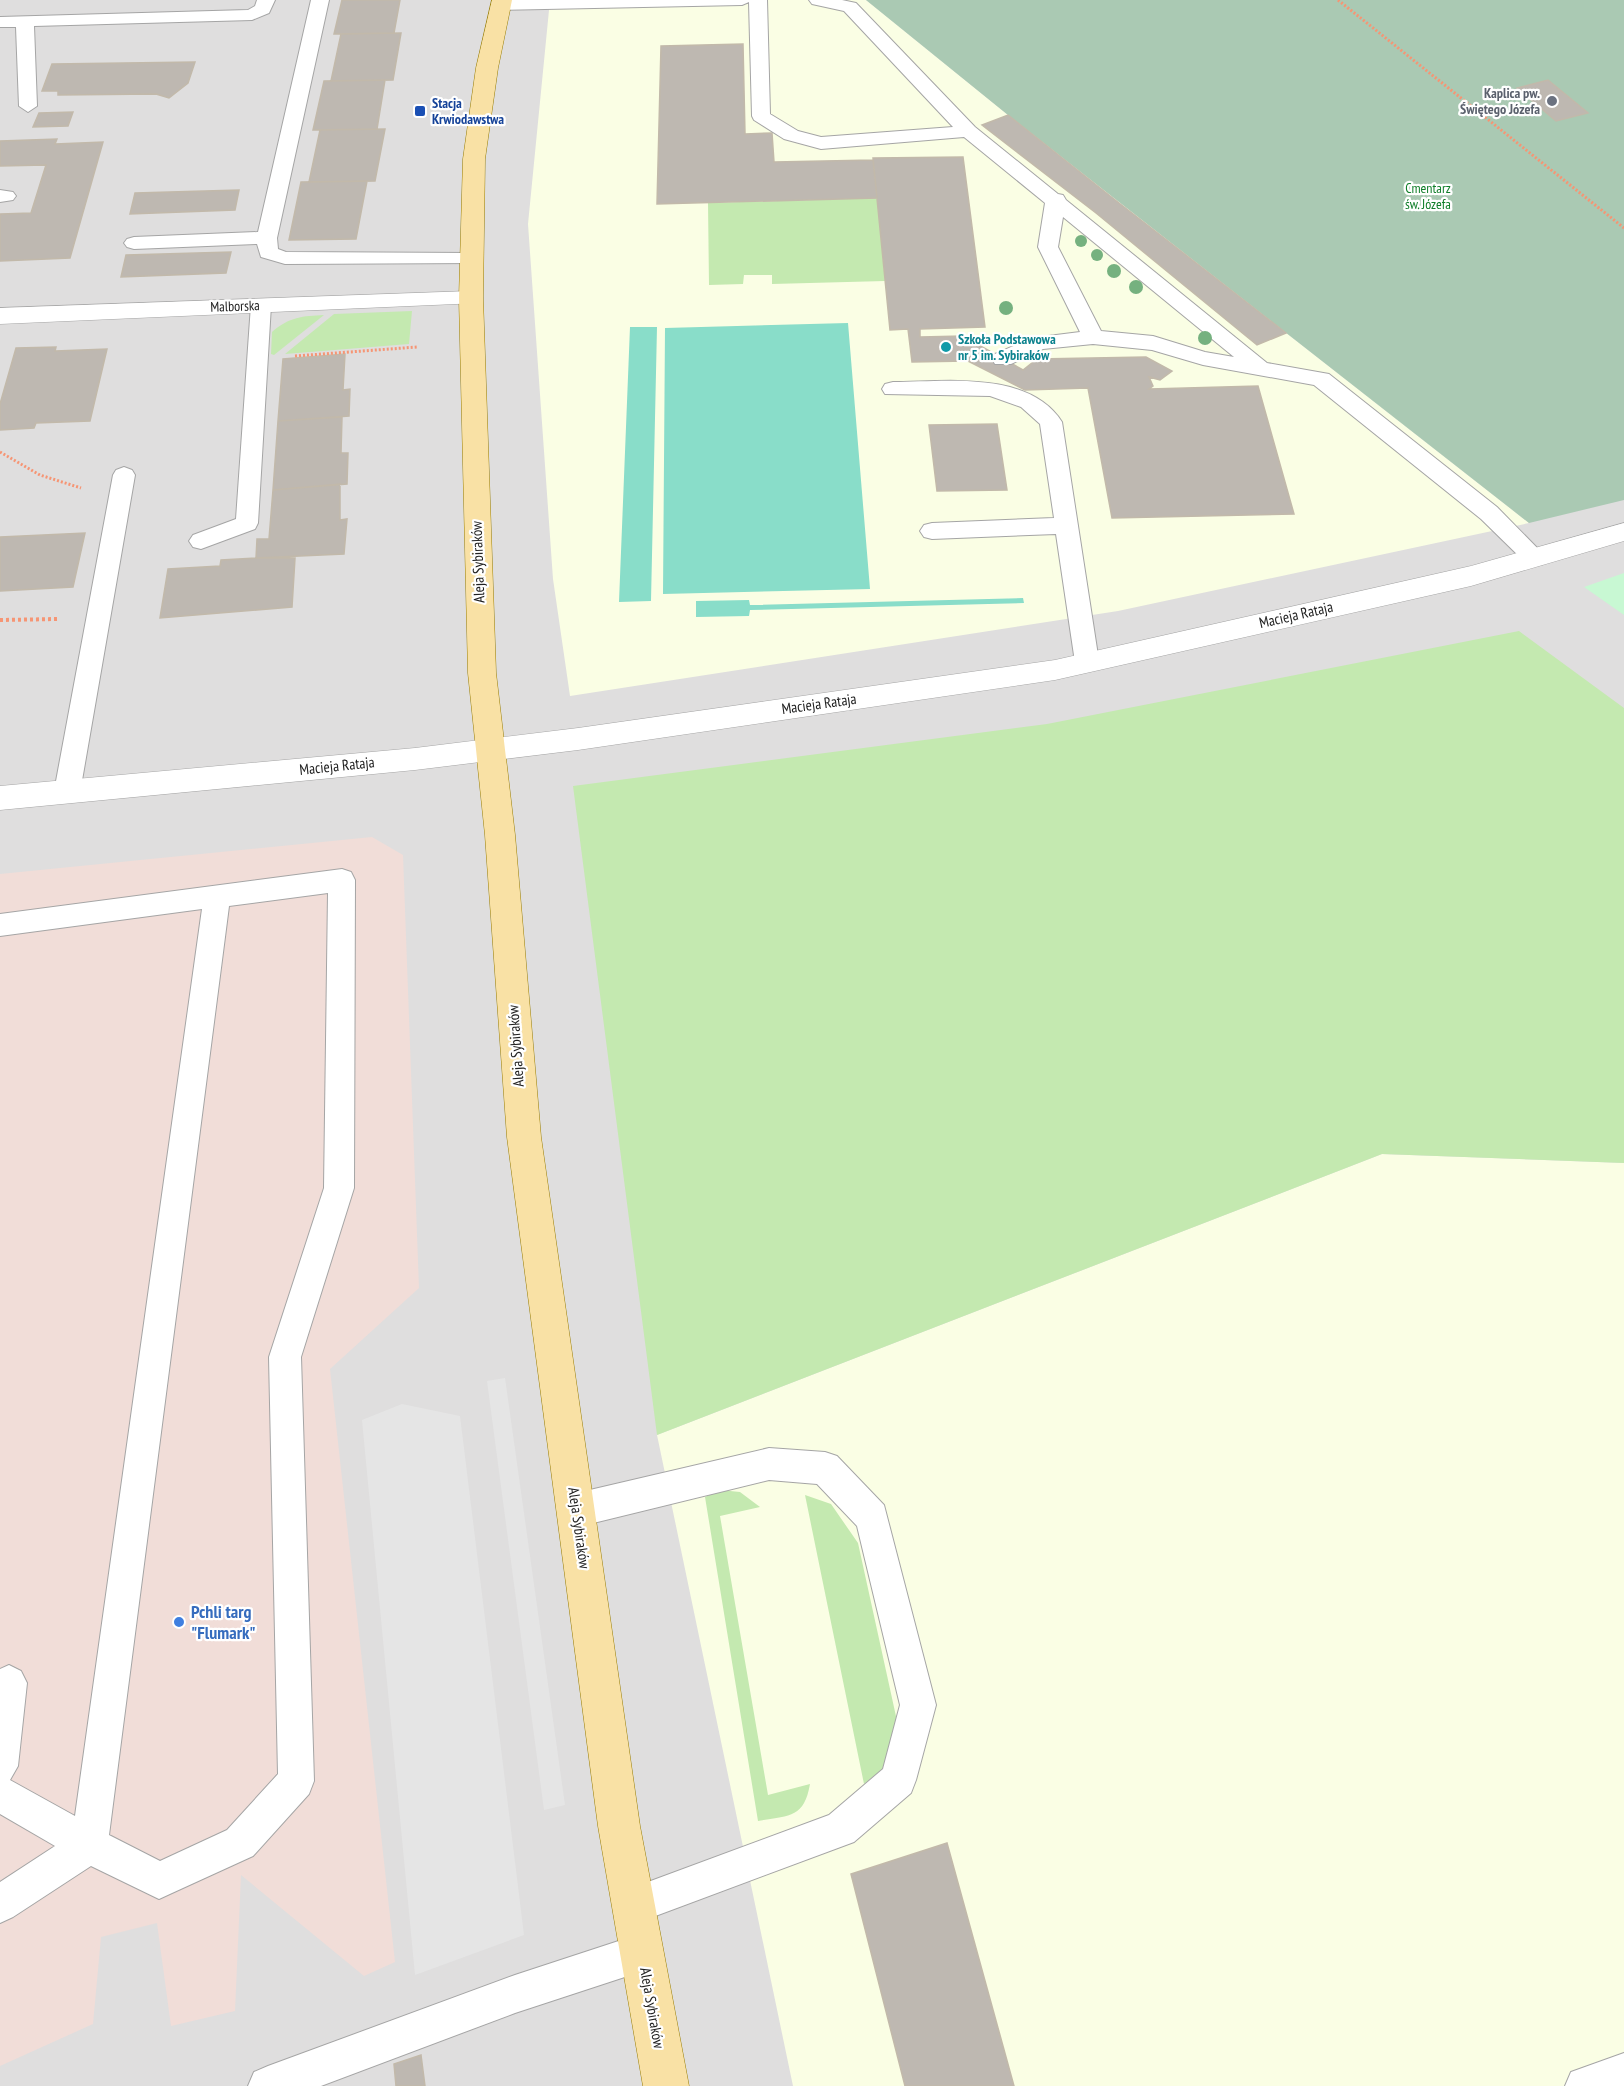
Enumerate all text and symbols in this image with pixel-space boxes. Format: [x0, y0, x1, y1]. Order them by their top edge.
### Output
place label: Kaplica pw. Świętego Józefa [1460, 84, 1540, 118]
place label: Stacja Krwiodawstwa [432, 94, 504, 128]
marker: Kaplica pw. Świętego Józefa [1545, 94, 1559, 108]
marker: Stacja Krwiodawstwa [413, 104, 427, 118]
park label: Cmentarz św. Józefa [1405, 179, 1451, 213]
street label: Malborska [210, 296, 260, 316]
place label: Szkoła Podstawowa nr 5 im. Sybiraków [958, 330, 1056, 364]
marker: Szkoła Podstawowa nr 5 im. Sybiraków [939, 340, 953, 354]
street label: Aleja Sybiraków [467, 521, 488, 603]
street label: Macieja Rataja [1257, 597, 1335, 632]
street label: Macieja Rataja [780, 689, 858, 718]
street label: Macieja Rataja [299, 752, 375, 779]
street label: Aleja Sybiraków [503, 1004, 528, 1088]
street label: Aleja Sybiraków [564, 1486, 595, 1570]
place label: Pchli targ "Flumark" [191, 1600, 256, 1644]
marker: Pchli targ "Flumark" [172, 1615, 186, 1629]
street label: Aleja Sybiraków [636, 1966, 669, 2050]

